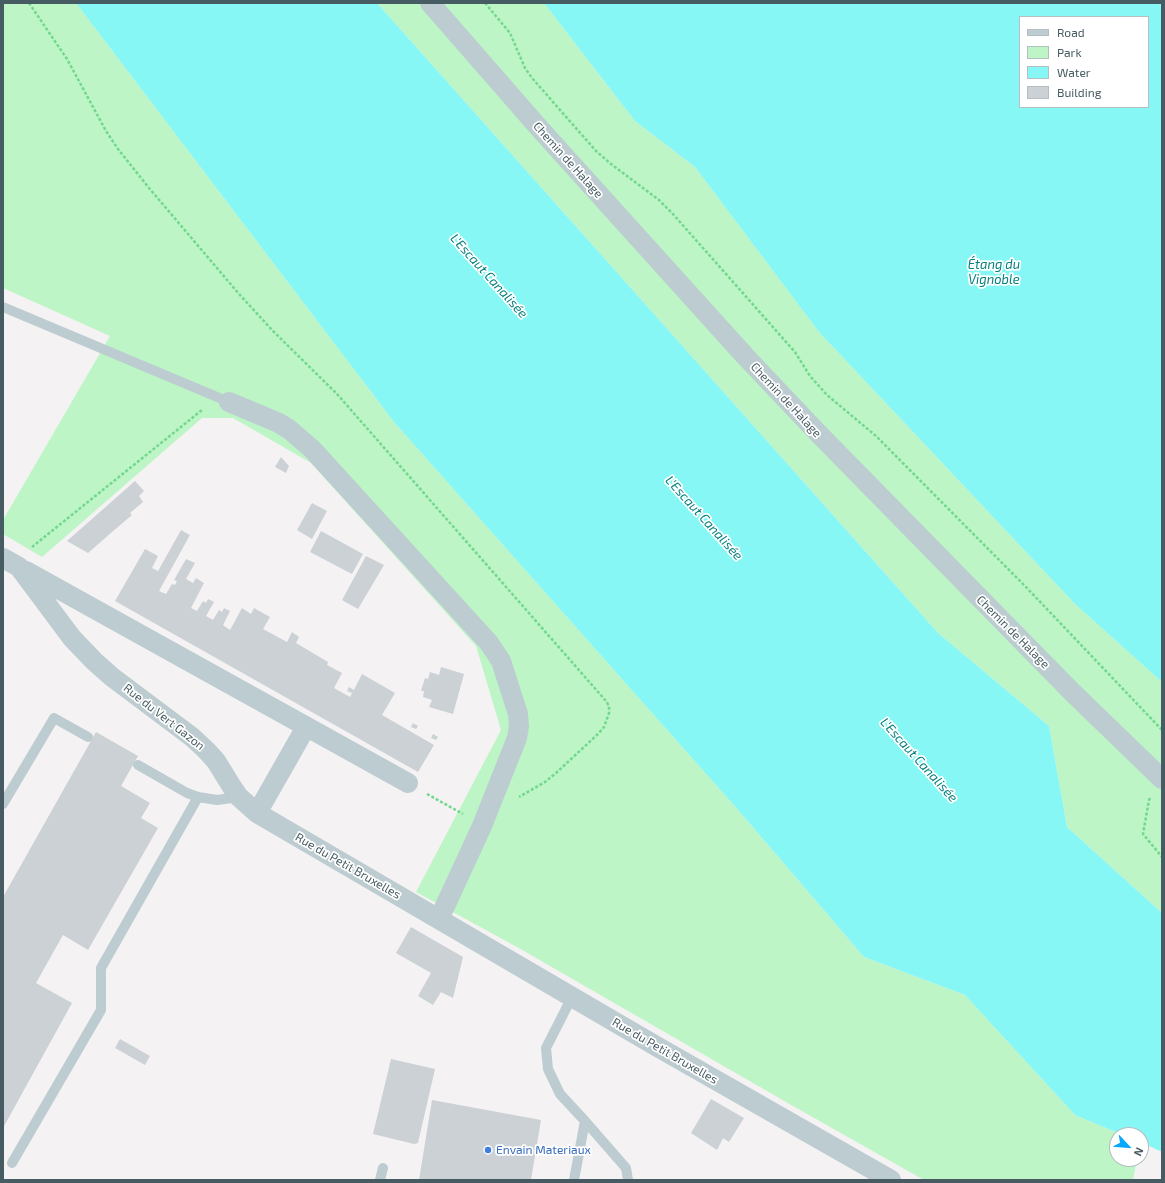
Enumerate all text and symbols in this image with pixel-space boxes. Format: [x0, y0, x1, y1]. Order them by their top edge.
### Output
legend [1019, 16, 1149, 108]
text: Road [1057, 25, 1085, 39]
text: Park [1057, 45, 1082, 59]
text: Water [1057, 65, 1091, 79]
text: Building [1057, 85, 1101, 99]
street label: Chemin de Halage [530, 119, 606, 201]
water label: L'Escaut Canalisée [447, 231, 531, 321]
water label: Étang du Vignoble [968, 257, 1020, 288]
street label: Chemin de Halage [748, 360, 824, 440]
water label: L'Escaut Canalisée [662, 473, 746, 563]
street label: Chemin de Halage [974, 593, 1052, 671]
street label: Rue du Vert Gazon [121, 681, 207, 753]
water label: L'Escaut Canalisée [877, 715, 961, 805]
street label: Rue du Petit Bruxelles [293, 830, 403, 902]
street label: Rue du Petit Bruxelles [610, 1015, 720, 1087]
north arrow [1109, 1127, 1149, 1167]
place label: Envain Materiaux [496, 1143, 591, 1157]
marker: Envain Materiaux [483, 1145, 493, 1155]
text: N [1132, 1146, 1147, 1158]

